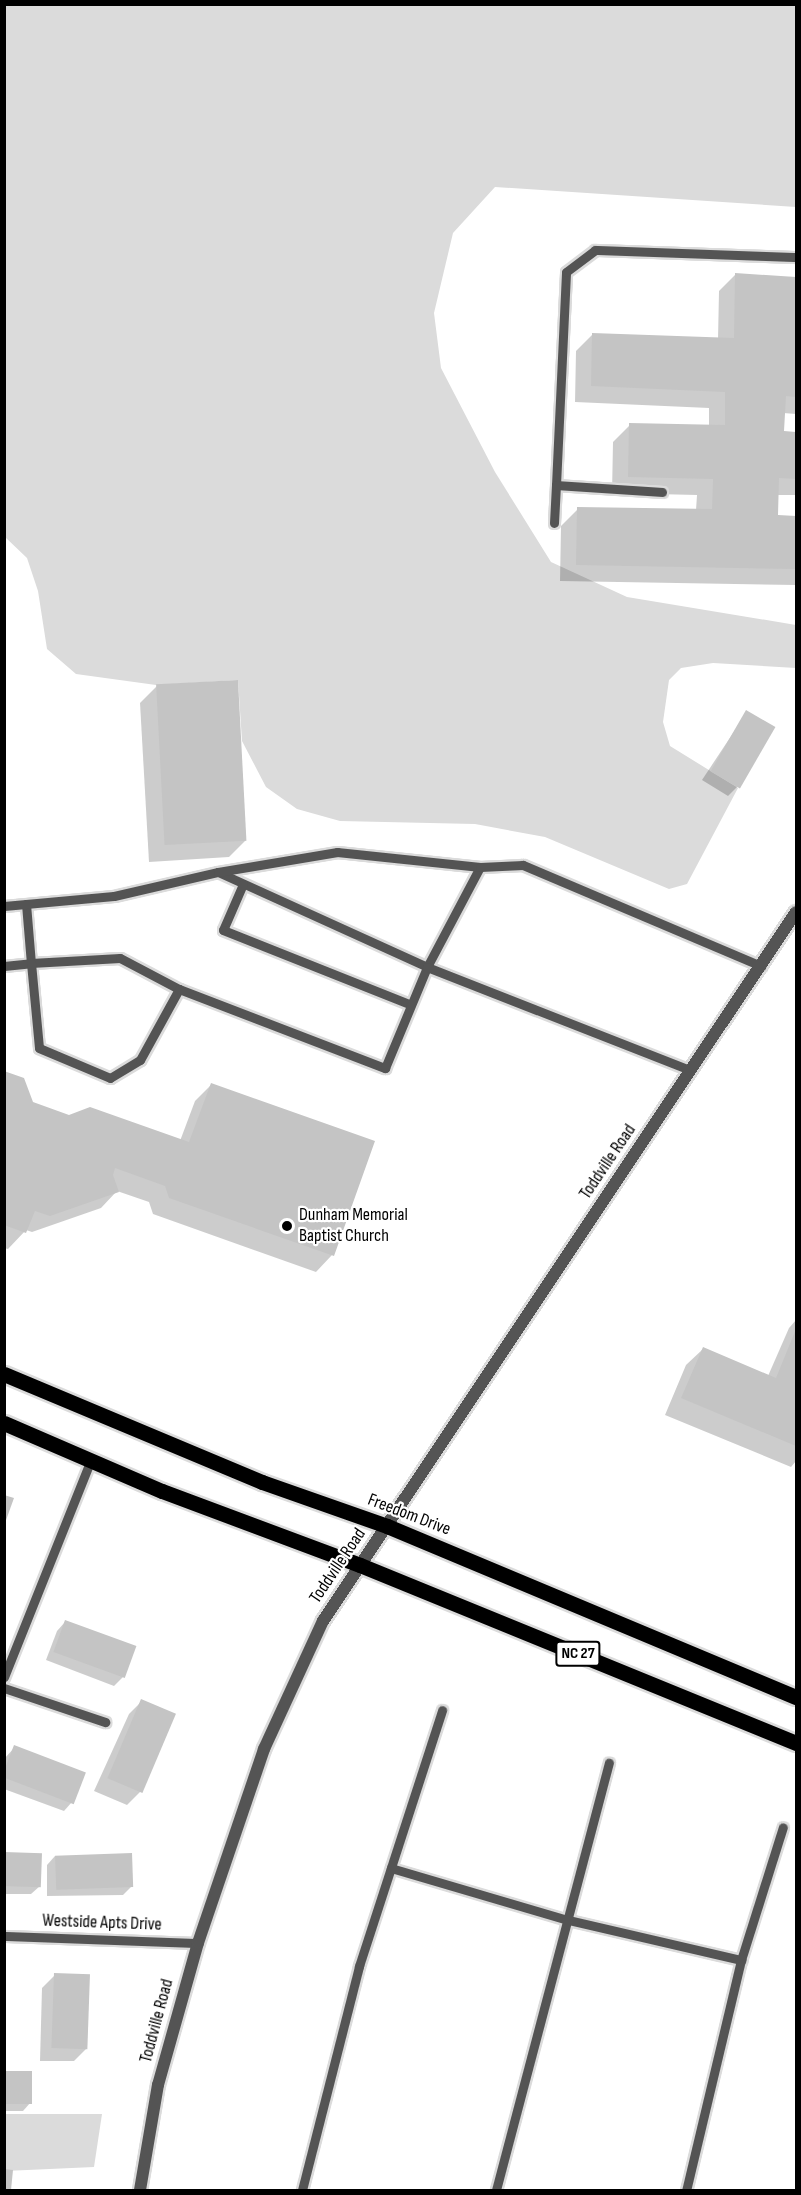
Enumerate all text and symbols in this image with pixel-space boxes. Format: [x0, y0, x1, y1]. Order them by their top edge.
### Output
street label: Toddville Road [575, 1120, 641, 1204]
place label: Dunham Memorial Baptist Church [299, 1205, 408, 1248]
marker: Dunham Memorial Baptist Church [280, 1219, 294, 1233]
street label: Freedom Drive [365, 1489, 453, 1541]
street label: Toddville Road [305, 1524, 371, 1608]
road number: NC 27 [554, 1641, 602, 1667]
street label: Westside Apts Drive [42, 1910, 162, 1936]
street label: Toddville Road [135, 1977, 179, 2065]

